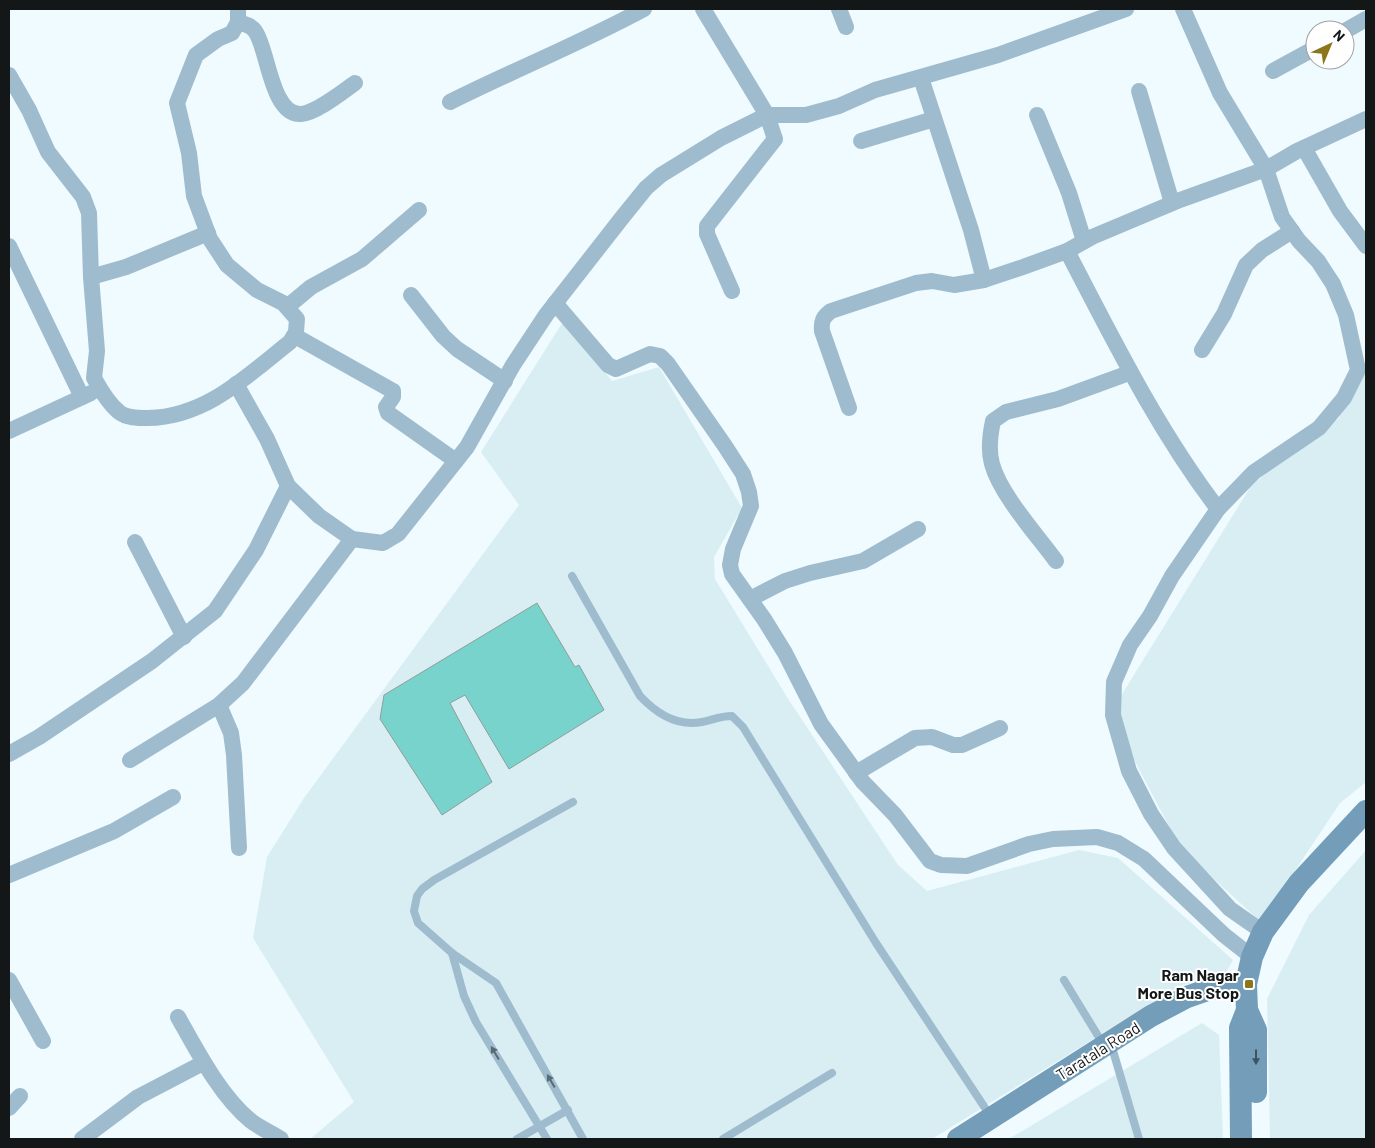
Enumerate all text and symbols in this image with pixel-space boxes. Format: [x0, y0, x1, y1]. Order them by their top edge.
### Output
north arrow [1305, 20, 1355, 70]
text: N [1330, 26, 1349, 45]
place label: Ram Nagar More Bus Stop [1138, 965, 1239, 1002]
marker: Ram Nagar More Bus Stop [1243, 978, 1255, 990]
street label: Taratala Road [1052, 1017, 1143, 1084]
one-way arrow [490, 1046, 499, 1059]
one-way arrow [1252, 1049, 1260, 1065]
one-way arrow [547, 1074, 555, 1089]

